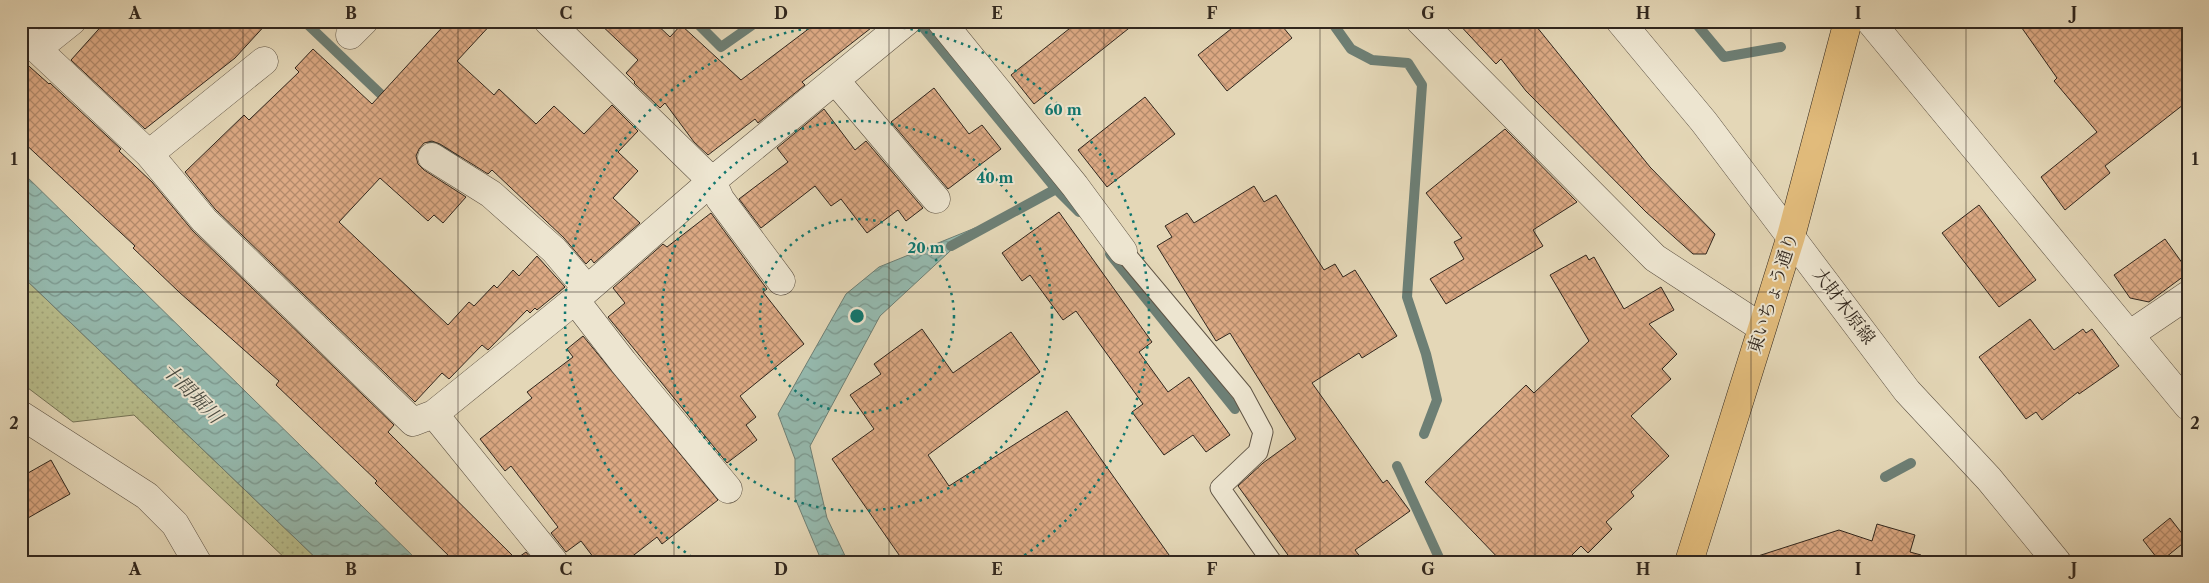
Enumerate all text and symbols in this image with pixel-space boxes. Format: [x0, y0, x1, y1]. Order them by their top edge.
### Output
text: A [128, 3, 142, 23]
text: B [345, 3, 357, 23]
text: C [560, 3, 572, 23]
text: D [774, 3, 788, 23]
text: E [991, 3, 1003, 23]
text: F [1207, 3, 1218, 23]
text: G [1421, 3, 1435, 23]
text: H [1636, 3, 1650, 23]
text: I [1855, 3, 1862, 23]
text: J [2068, 3, 2077, 23]
text: 60 m [1044, 100, 1082, 119]
text: 1 [10, 149, 18, 169]
text: 1 [2191, 149, 2199, 169]
text: 40 m [976, 168, 1014, 187]
street label: 東いちょう通り [1743, 230, 1803, 356]
text: 20 m [907, 238, 945, 257]
street label: 大財木原線 [1808, 263, 1880, 349]
centre of rings [848, 307, 866, 325]
water label: 十間堀川 [157, 358, 228, 429]
text: 2 [9, 413, 19, 433]
text: 2 [2190, 413, 2200, 433]
text: A [128, 559, 142, 579]
text: B [345, 559, 357, 579]
text: C [560, 559, 572, 579]
text: D [774, 559, 788, 579]
text: E [991, 559, 1003, 579]
text: F [1207, 559, 1218, 579]
text: G [1421, 559, 1435, 579]
text: H [1636, 559, 1650, 579]
text: I [1855, 559, 1862, 579]
text: J [2068, 559, 2077, 579]

